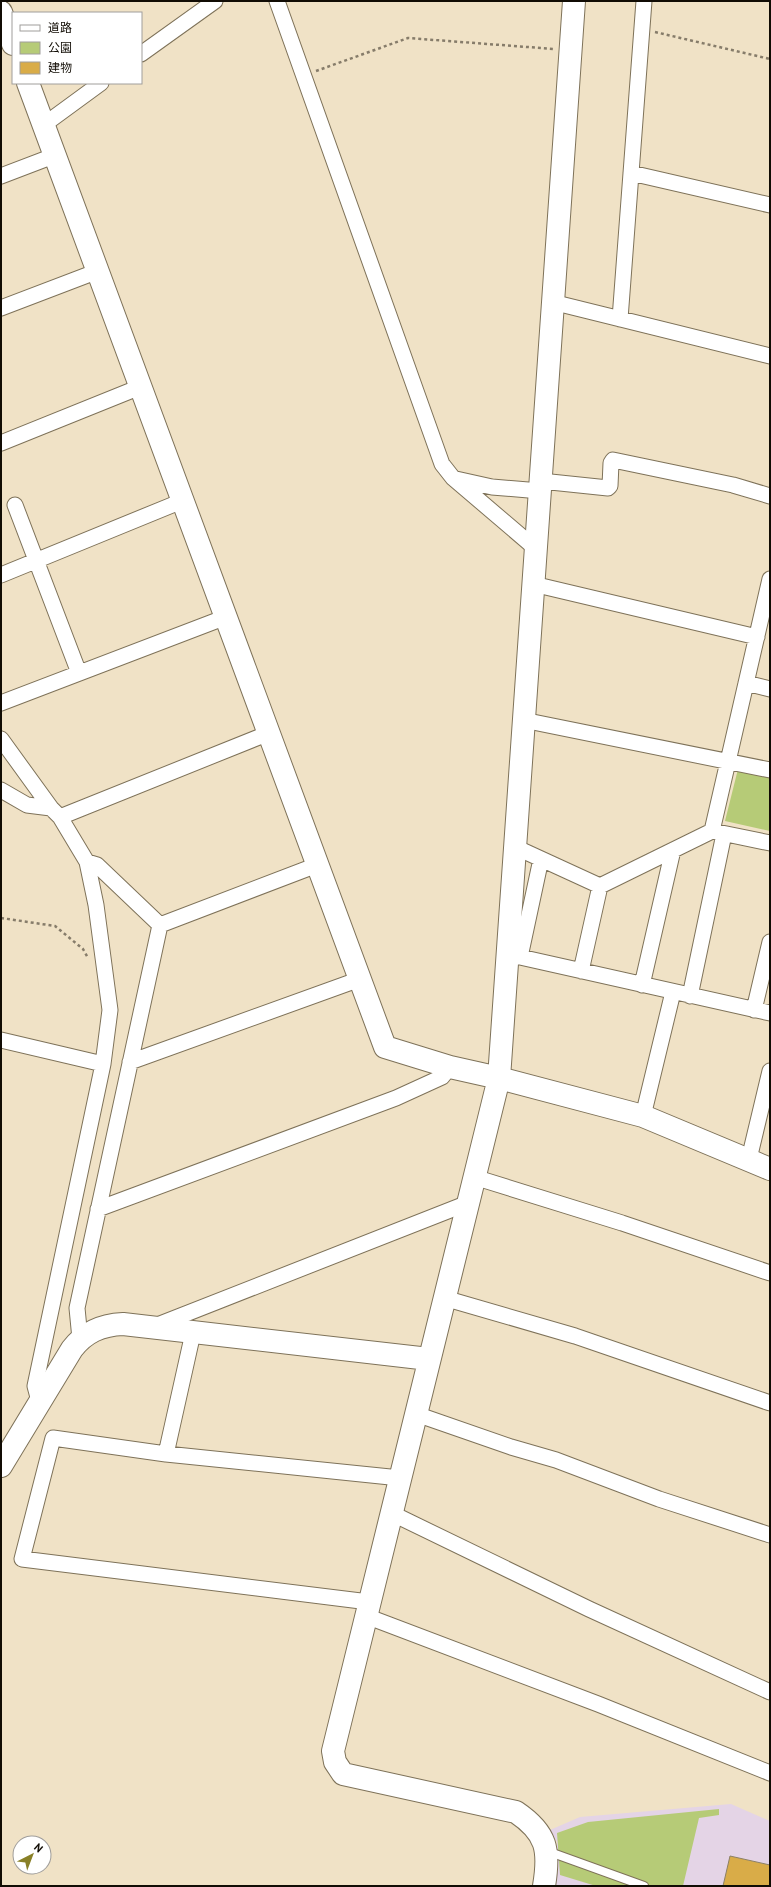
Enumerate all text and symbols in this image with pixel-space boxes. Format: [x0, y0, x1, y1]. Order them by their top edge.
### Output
legend [12, 12, 142, 84]
text: 道路 [48, 20, 72, 35]
text: 公園 [48, 40, 72, 55]
text: 建物 [48, 60, 72, 75]
north arrow [12, 1835, 52, 1875]
text: N [31, 1840, 46, 1855]

